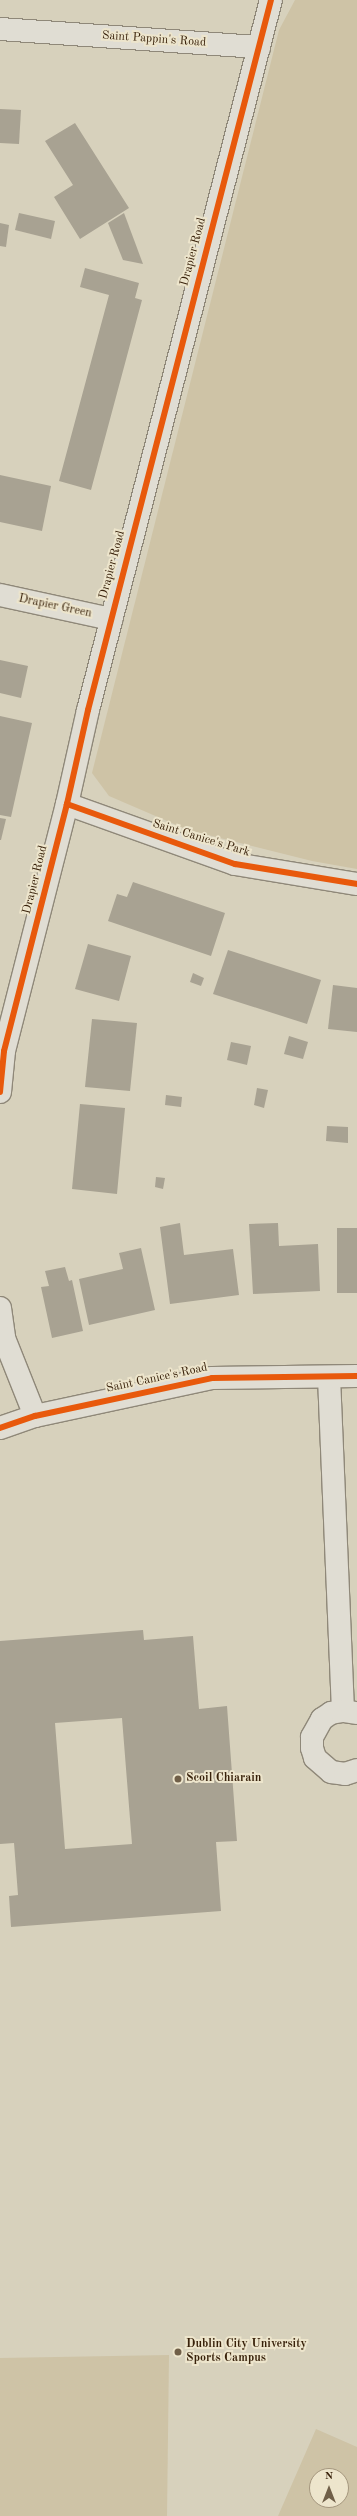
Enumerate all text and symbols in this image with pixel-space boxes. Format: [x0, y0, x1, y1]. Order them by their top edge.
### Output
street label: Saint Pappin's Road [101, 29, 207, 51]
street label: Drapier Road [178, 216, 210, 288]
street label: Drapier Road [97, 529, 129, 601]
street label: Drapier Green [17, 592, 93, 622]
street label: Saint Canice's Park [150, 817, 252, 861]
street label: Drapier Road [21, 844, 51, 916]
street label: Saint Canice's Road [105, 1361, 209, 1397]
place label: Scoil Chiarain [186, 1772, 262, 1786]
marker: Scoil Chiarain [173, 1774, 183, 1784]
place label: Dublin City University Sports Campus [186, 2338, 307, 2366]
marker: Dublin City University Sports Campus [173, 2347, 183, 2357]
north arrow [309, 2468, 349, 2508]
text: N [325, 2471, 333, 2482]

